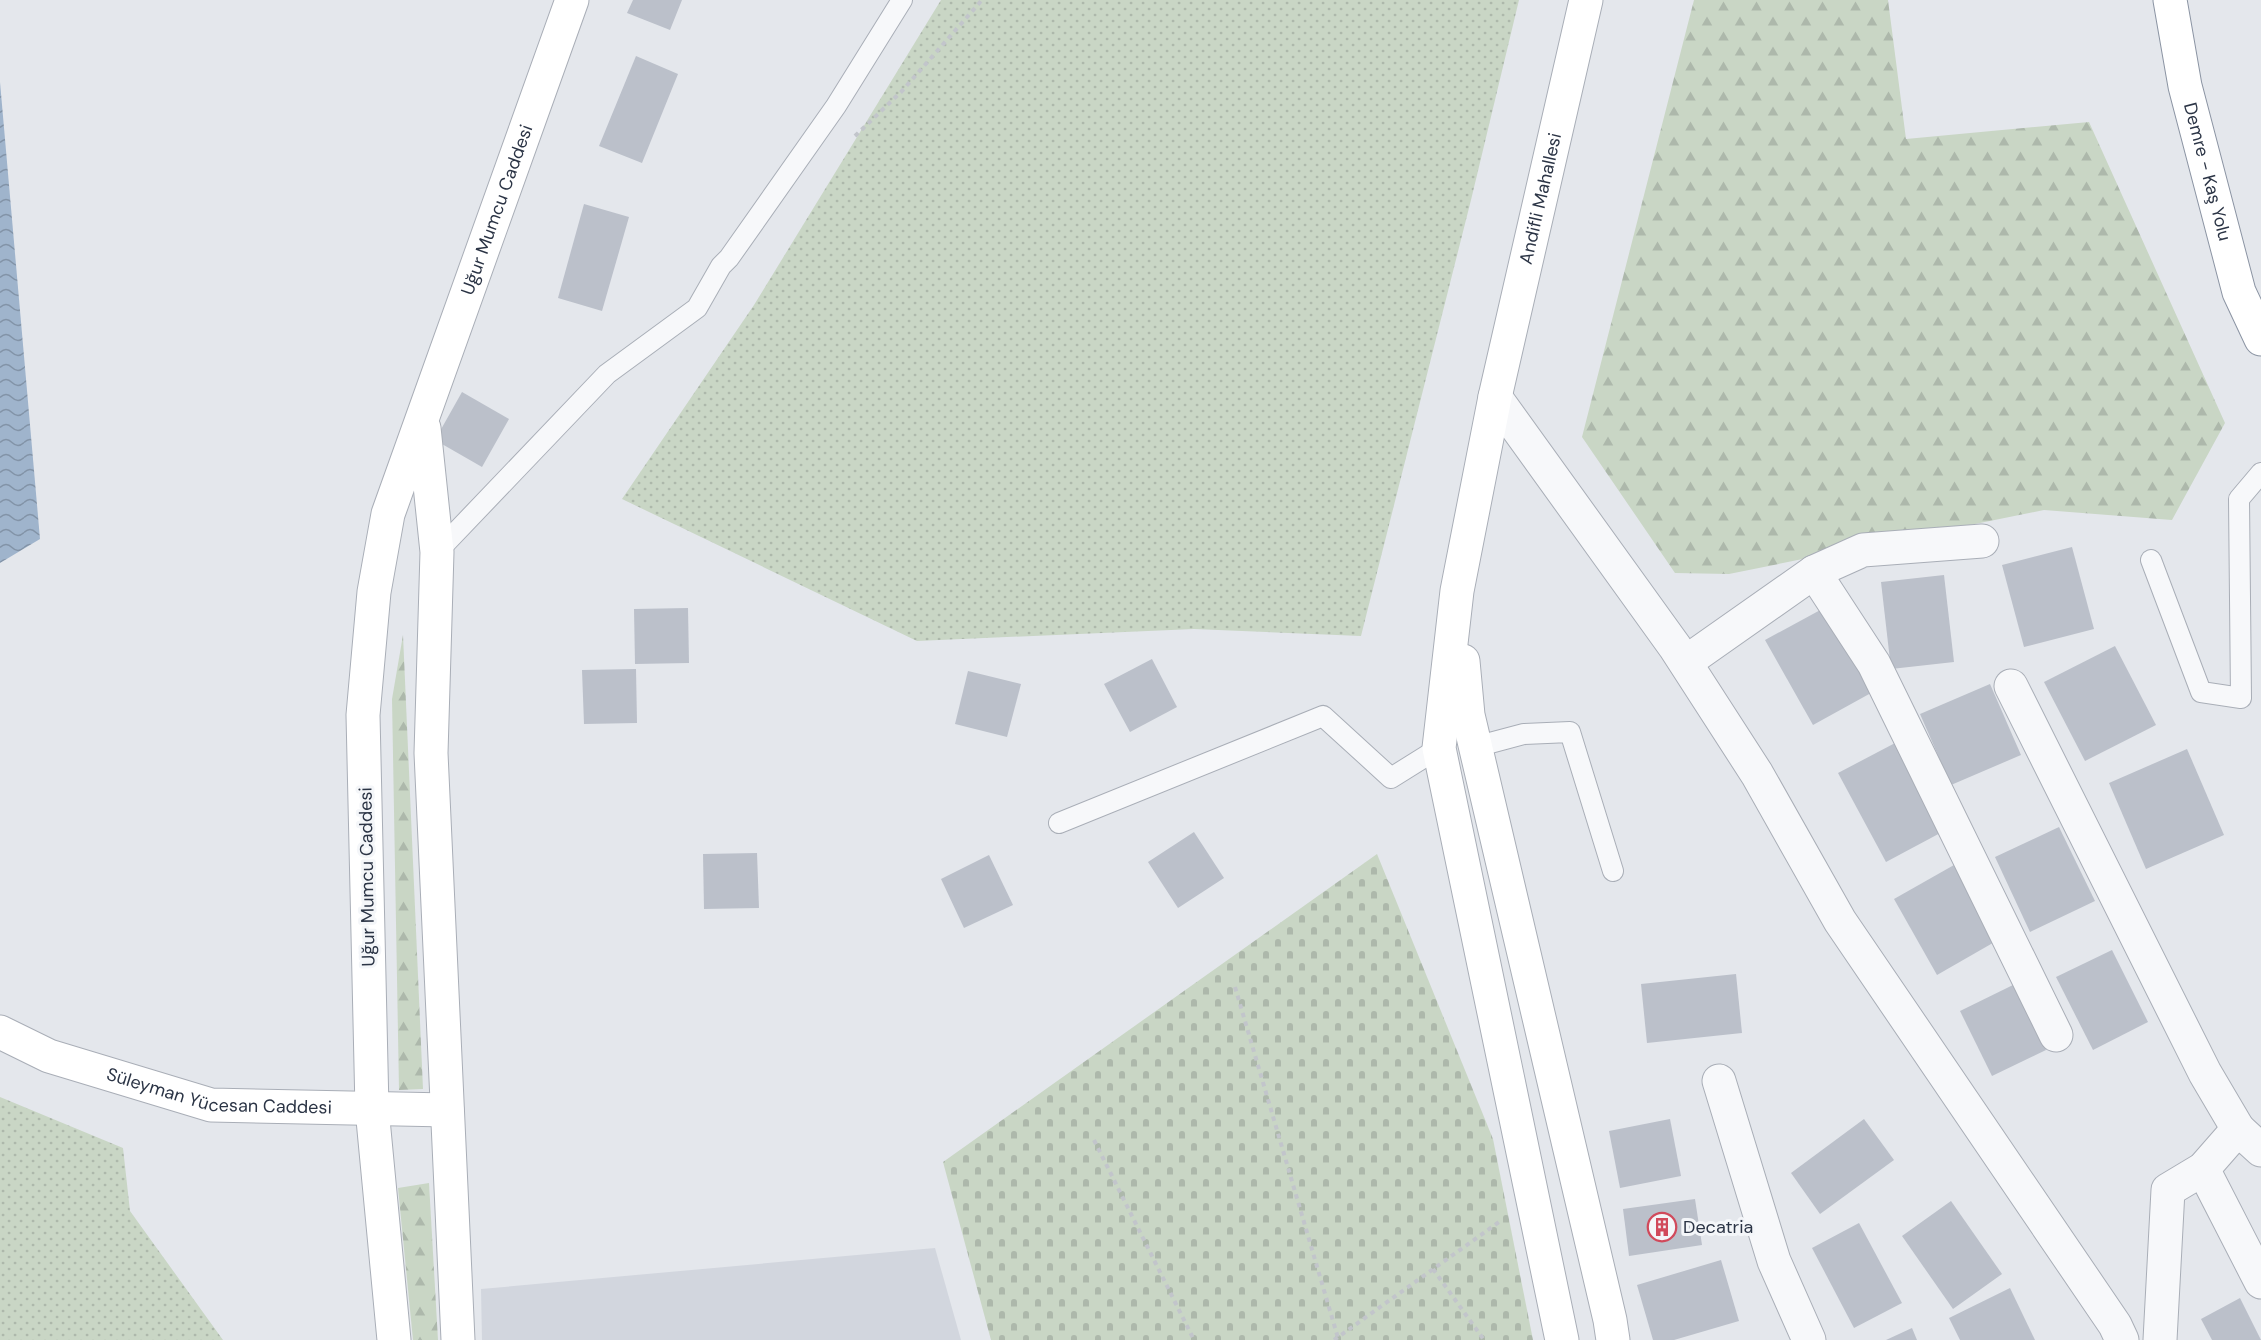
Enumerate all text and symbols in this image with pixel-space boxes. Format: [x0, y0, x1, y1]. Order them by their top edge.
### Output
street label: Demre - Kaş Yolu [2178, 100, 2237, 244]
street label: Uğur Mumcu Caddesi [455, 121, 538, 298]
street label: Andifli Mahallesi [1514, 131, 1567, 266]
street label: Uğur Mumcu Caddesi [353, 787, 381, 967]
street label: Süleyman Yücesan Caddesi [104, 1062, 332, 1120]
building icon: Decatria [1646, 1211, 1678, 1243]
place label: Decatria [1683, 1215, 1753, 1239]

